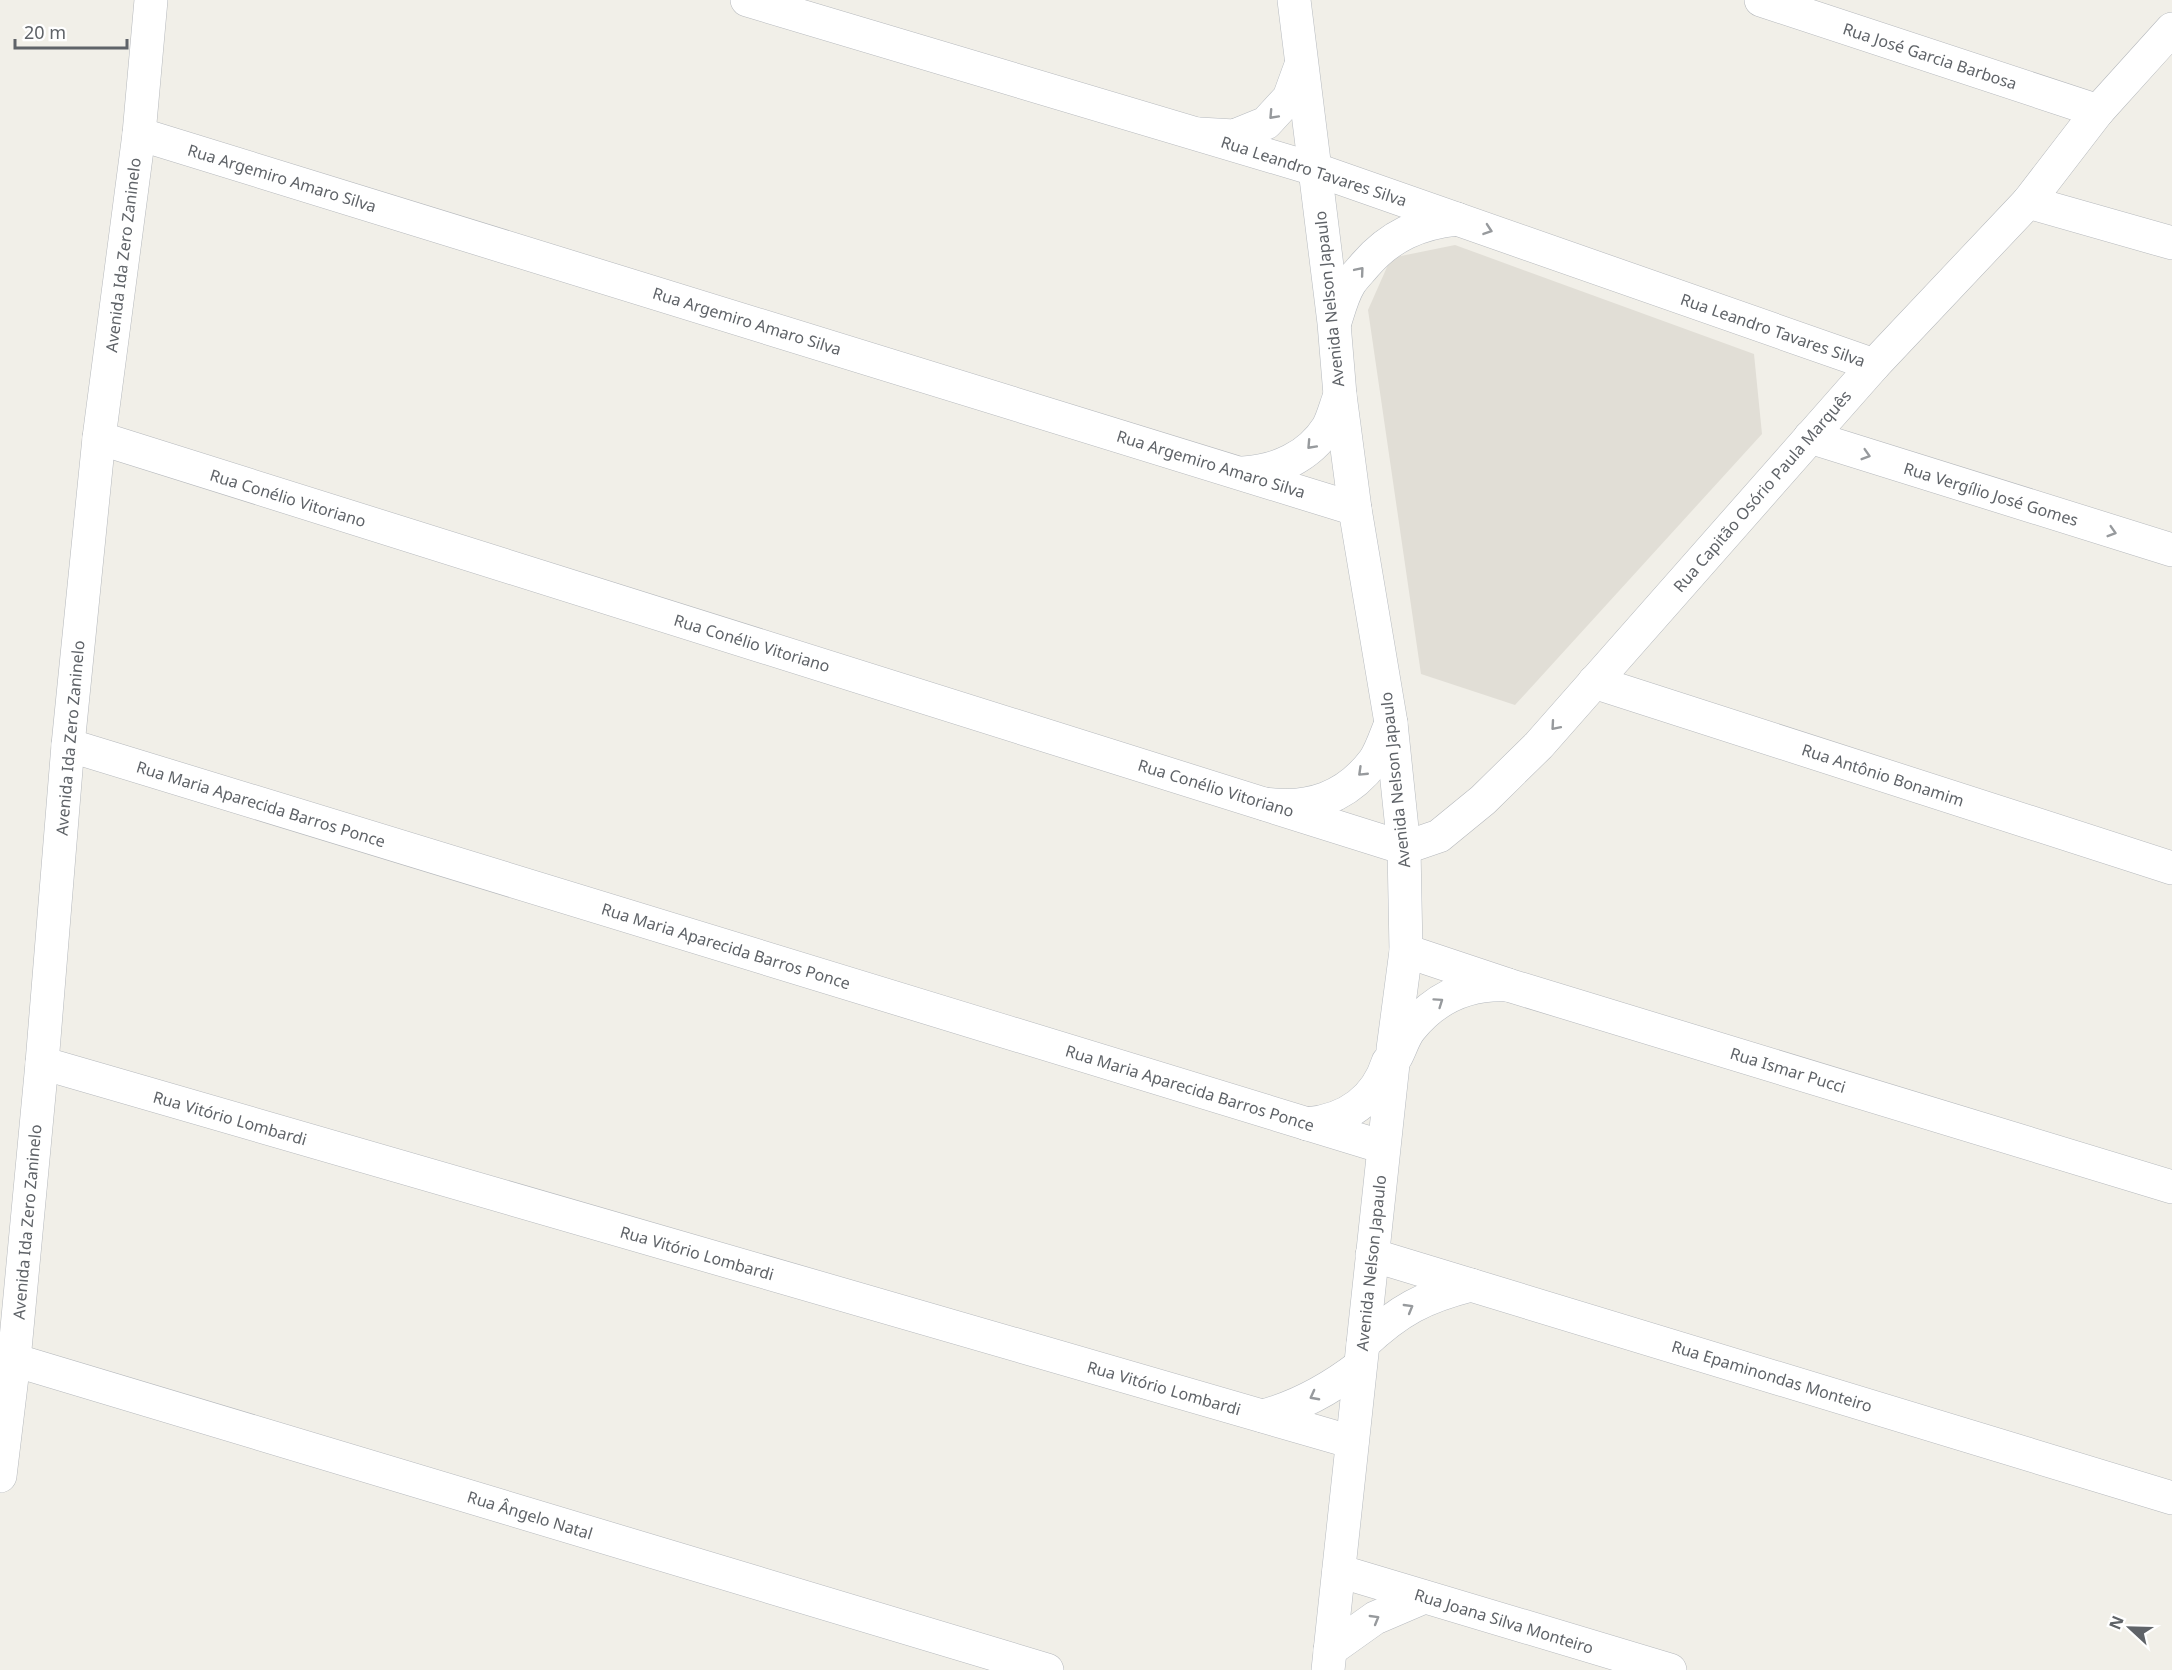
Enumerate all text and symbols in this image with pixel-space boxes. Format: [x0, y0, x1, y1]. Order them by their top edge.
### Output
scale bar [15, 12, 128, 50]
street label: Rua José Garcia Barbosa [1840, 17, 2020, 95]
text: 20 m [24, 20, 66, 44]
one-way arrow [1269, 108, 1280, 118]
street label: Rua Leandro Tavares Silva [1218, 131, 1410, 211]
street label: Rua Argemiro Amaro Silva [185, 139, 379, 217]
street label: Avenida Ida Zero Zaninelo [100, 156, 146, 354]
street label: Avenida Nelson Japaulo [1309, 210, 1349, 388]
one-way arrow [1482, 223, 1493, 236]
one-way arrow [1352, 267, 1363, 278]
street label: Rua Argemiro Amaro Silva [650, 282, 844, 360]
street label: Rua Leandro Tavares Silva [1678, 288, 1868, 372]
street label: Rua Capitão Osório Paula Marquês [1668, 385, 1856, 597]
street label: Rua Argemiro Amaro Silva [1114, 425, 1308, 503]
one-way arrow [1307, 439, 1318, 449]
one-way arrow [1860, 447, 1871, 460]
street label: Rua Vergílio José Gomes [1901, 457, 2081, 531]
street label: Rua Conélio Vitoriano [207, 464, 369, 532]
one-way arrow [2106, 525, 2117, 537]
street label: Rua Conélio Vitoriano [671, 609, 833, 677]
street label: Avenida Ida Zero Zaninelo [51, 639, 89, 837]
street label: Avenida Nelson Japaulo [1375, 691, 1415, 869]
one-way arrow [1551, 720, 1562, 730]
street label: Rua Antônio Bonamim [1799, 738, 1967, 812]
street label: Rua Conélio Vitoriano [1135, 754, 1297, 822]
street label: Rua Maria Aparecida Barros Ponce [134, 756, 388, 852]
one-way arrow [1359, 765, 1370, 776]
street label: Rua Maria Aparecida Barros Ponce [599, 898, 853, 994]
one-way arrow [1433, 998, 1444, 1009]
street label: Rua Maria Aparecida Barros Ponce [1063, 1040, 1317, 1136]
street label: Rua Ismar Pucci [1727, 1042, 1849, 1098]
street label: Rua Vitório Lombardi [151, 1086, 309, 1150]
street label: Avenida Ida Zero Zaninelo [8, 1123, 46, 1321]
street label: Avenida Nelson Japaulo [1351, 1174, 1391, 1352]
street label: Rua Vitório Lombardi [618, 1221, 776, 1285]
one-way arrow [1403, 1303, 1413, 1315]
street label: Rua Epaminondas Monteiro [1669, 1335, 1875, 1417]
street label: Rua Vitório Lombardi [1085, 1356, 1243, 1420]
one-way arrow [1310, 1389, 1321, 1401]
street label: Rua Ângelo Natal [465, 1485, 595, 1545]
street label: Rua Joana Silva Monteiro [1412, 1583, 1596, 1659]
north arrow [2100, 1598, 2160, 1658]
text: N [2103, 1612, 2129, 1633]
one-way arrow [1368, 1615, 1379, 1626]

